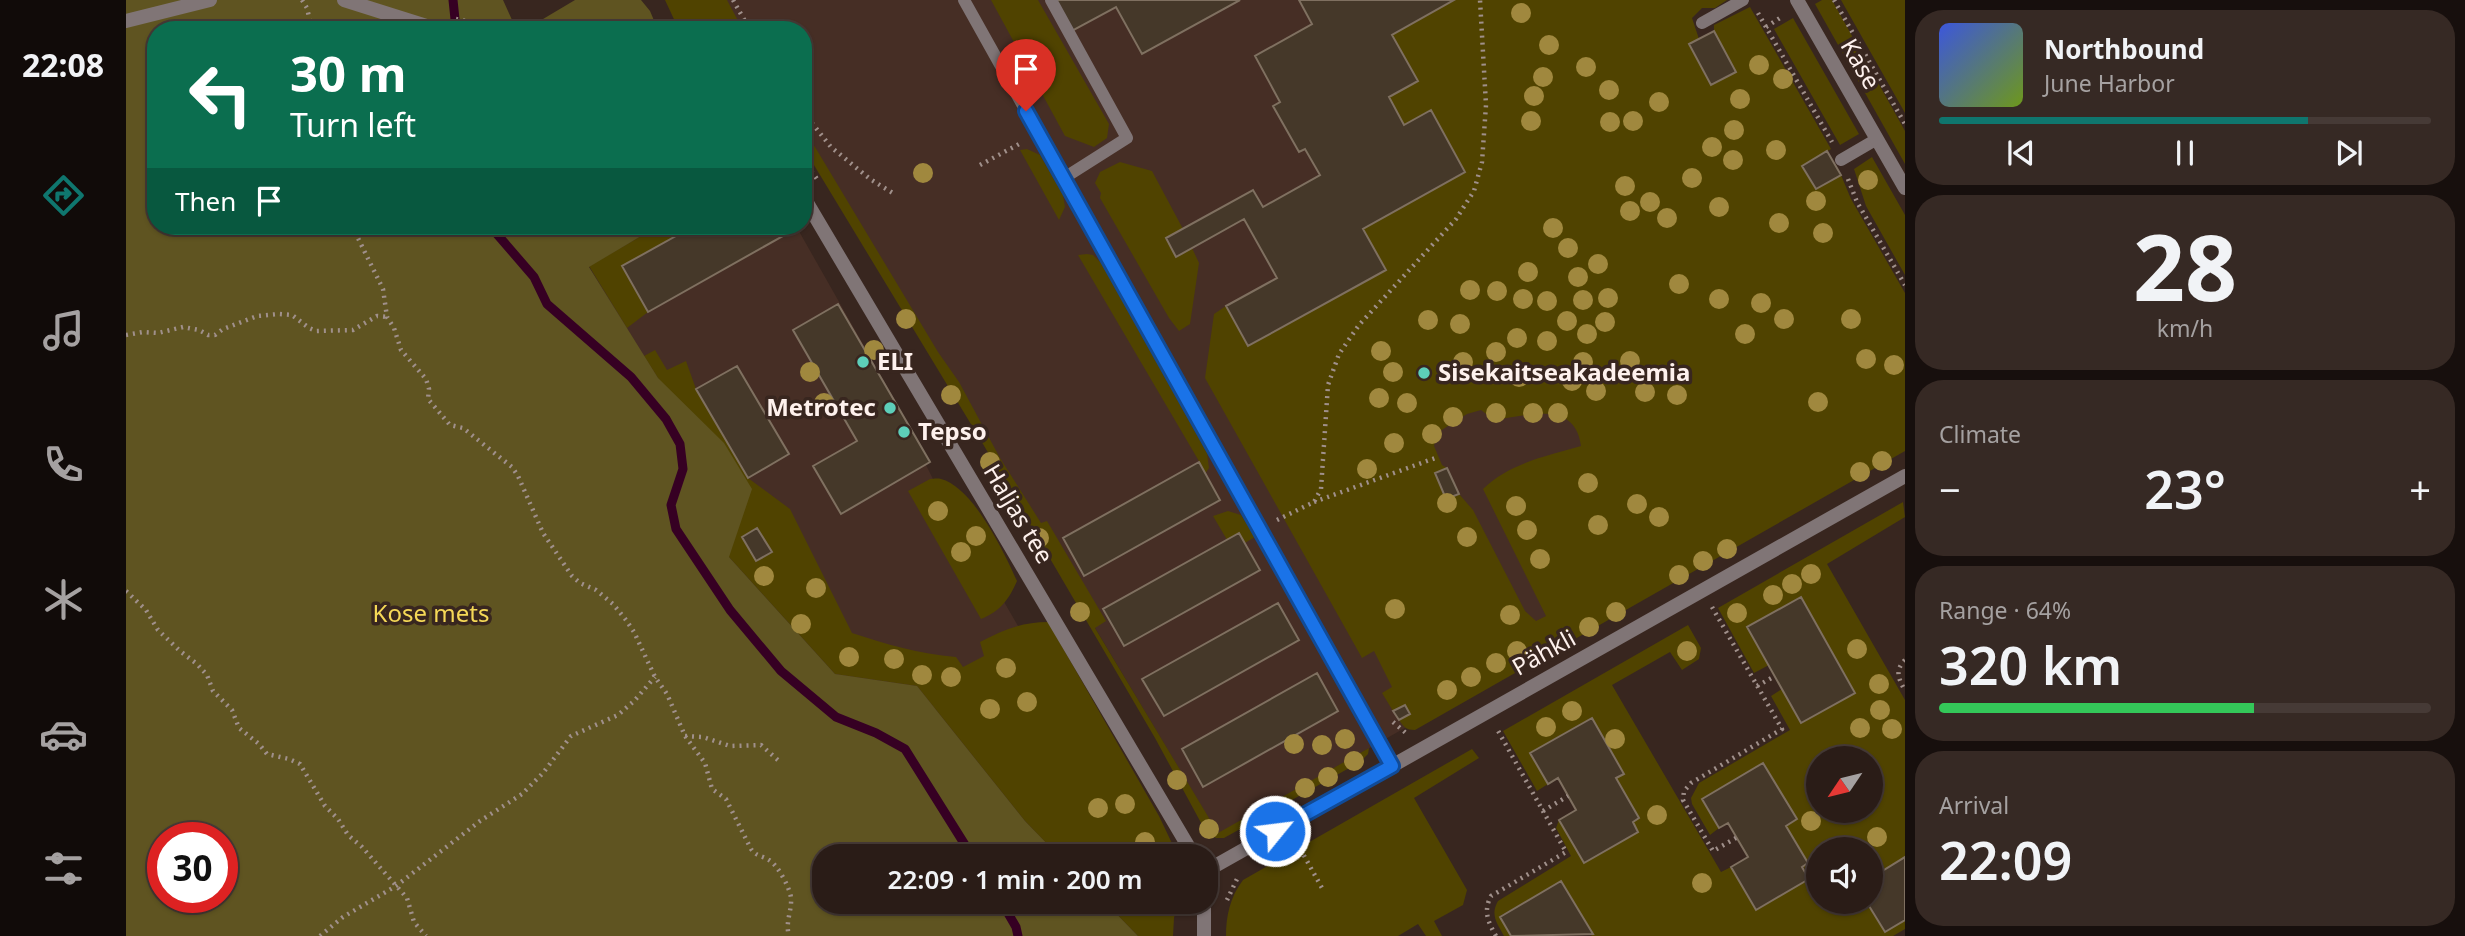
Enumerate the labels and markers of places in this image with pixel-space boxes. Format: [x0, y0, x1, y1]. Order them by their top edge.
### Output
pin [996, 39, 1056, 111]
place label: ELI [877, 344, 913, 377]
marker: ELI [855, 354, 871, 370]
place label: Sisekaitseakadeemia [1438, 355, 1690, 388]
marker: Sisekaitseakadeemia [1416, 365, 1432, 381]
place label: Metrotec [766, 390, 876, 423]
marker: Metrotec [882, 400, 898, 416]
place label: Tepso [918, 414, 987, 447]
marker: Tepso [896, 424, 912, 440]

